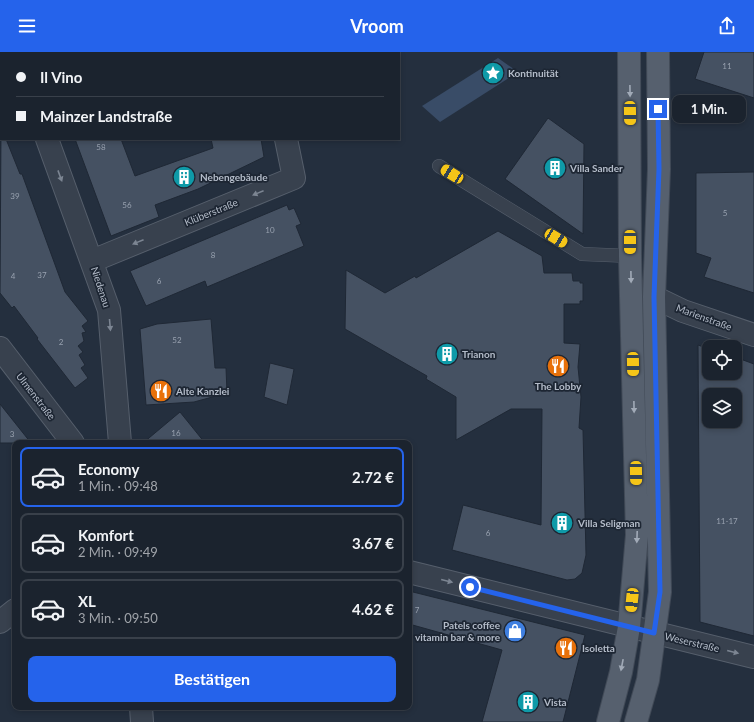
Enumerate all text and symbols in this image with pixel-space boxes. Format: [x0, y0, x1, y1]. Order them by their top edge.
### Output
icon: menu [16, 15, 38, 37]
text: Vroom [350, 15, 404, 37]
icon: share [716, 15, 738, 37]
place icon: Kontinuität [480, 60, 506, 86]
house number: 11 [722, 61, 732, 71]
place label: Kontinuität [508, 67, 559, 79]
text: Il Vino [40, 68, 82, 86]
one-way arrow [627, 85, 633, 98]
callout: 1 Min. [672, 95, 746, 123]
route end [649, 100, 667, 118]
car [624, 101, 636, 125]
text: 1 Min. [691, 101, 727, 117]
text: Mainzer Landstraße [40, 107, 172, 125]
house number: 58 [96, 142, 106, 152]
building icon: Villa Sander [542, 155, 568, 181]
place label: Villa Sander [569, 162, 623, 174]
car [439, 163, 465, 185]
building icon: Nebengebäude [171, 164, 197, 190]
one-way arrow [58, 170, 64, 182]
place label: Nebengebäude [200, 171, 268, 183]
one-way arrow [251, 190, 263, 196]
house number: 39 [10, 191, 20, 201]
street label: Klüberstraße [183, 196, 239, 228]
house number: 56 [122, 200, 132, 210]
house number: 5 [723, 208, 728, 218]
house number: 10 [265, 225, 275, 235]
car [543, 227, 569, 249]
car [624, 230, 636, 254]
one-way arrow [132, 239, 143, 245]
house number: 8 [211, 250, 216, 260]
street label: Niedenau [89, 265, 113, 309]
house number: 37 [37, 270, 47, 280]
house number: 4 [11, 271, 16, 281]
one-way arrow [628, 271, 634, 284]
house number: 6 [157, 276, 162, 286]
street label: Marienstraße [674, 301, 734, 333]
one-way arrow [107, 319, 113, 331]
house number: 52 [172, 335, 182, 345]
house number: 2 [59, 337, 64, 347]
map controls [702, 340, 742, 428]
button: locate [702, 340, 742, 380]
building icon: Trianon [434, 341, 460, 367]
place label: Trianon [462, 348, 496, 360]
car [627, 352, 639, 376]
restaurant icon: The Lobby [545, 353, 571, 379]
street label: Ulmenstraße [14, 370, 58, 422]
restaurant icon: Alte Kanzlei [148, 378, 174, 404]
place label: The Lobby [535, 380, 582, 392]
place label: Alte Kanzlei [175, 385, 230, 397]
button: layers [702, 388, 742, 428]
one-way arrow [631, 401, 637, 414]
house number: 16 [171, 428, 181, 438]
house number: 3 [10, 429, 15, 439]
icon: car [30, 459, 66, 495]
text: Economy [78, 460, 139, 478]
car [630, 461, 642, 485]
text: 2.72 € [352, 468, 394, 486]
text: 1 Min. · 09:48 [78, 478, 158, 494]
building icon: Villa Seligman [549, 510, 575, 536]
house number: 11-17 [716, 516, 738, 526]
place label: Villa Seligman [577, 517, 641, 529]
icon: car [30, 525, 66, 561]
text: Komfort [78, 526, 134, 544]
house number: 6 [486, 528, 491, 538]
one-way arrow [634, 531, 640, 544]
text: 3.67 € [352, 534, 394, 552]
text: 2 Min. · 09:49 [78, 544, 158, 560]
one-way arrow [441, 578, 453, 584]
route start [461, 578, 479, 596]
car [625, 587, 639, 613]
icon: car [30, 591, 66, 627]
text: XL [78, 592, 96, 610]
text: 4.62 € [352, 600, 394, 618]
house number: 7 [415, 605, 420, 615]
text: 3 Min. · 09:50 [78, 610, 158, 626]
shop icon: Patels coffee vitamin bar & more [502, 618, 528, 644]
place label: Patels coffee vitamin bar & more [415, 619, 501, 643]
street label: Weserstraße [663, 630, 721, 654]
restaurant icon: Isoletta [553, 635, 579, 661]
place label: Isoletta [582, 642, 615, 654]
one-way arrow [726, 650, 739, 656]
button: Bestätigen [28, 656, 396, 702]
one-way arrow [619, 659, 625, 671]
building icon: Vista [515, 689, 541, 715]
place label: Vista [543, 696, 567, 708]

